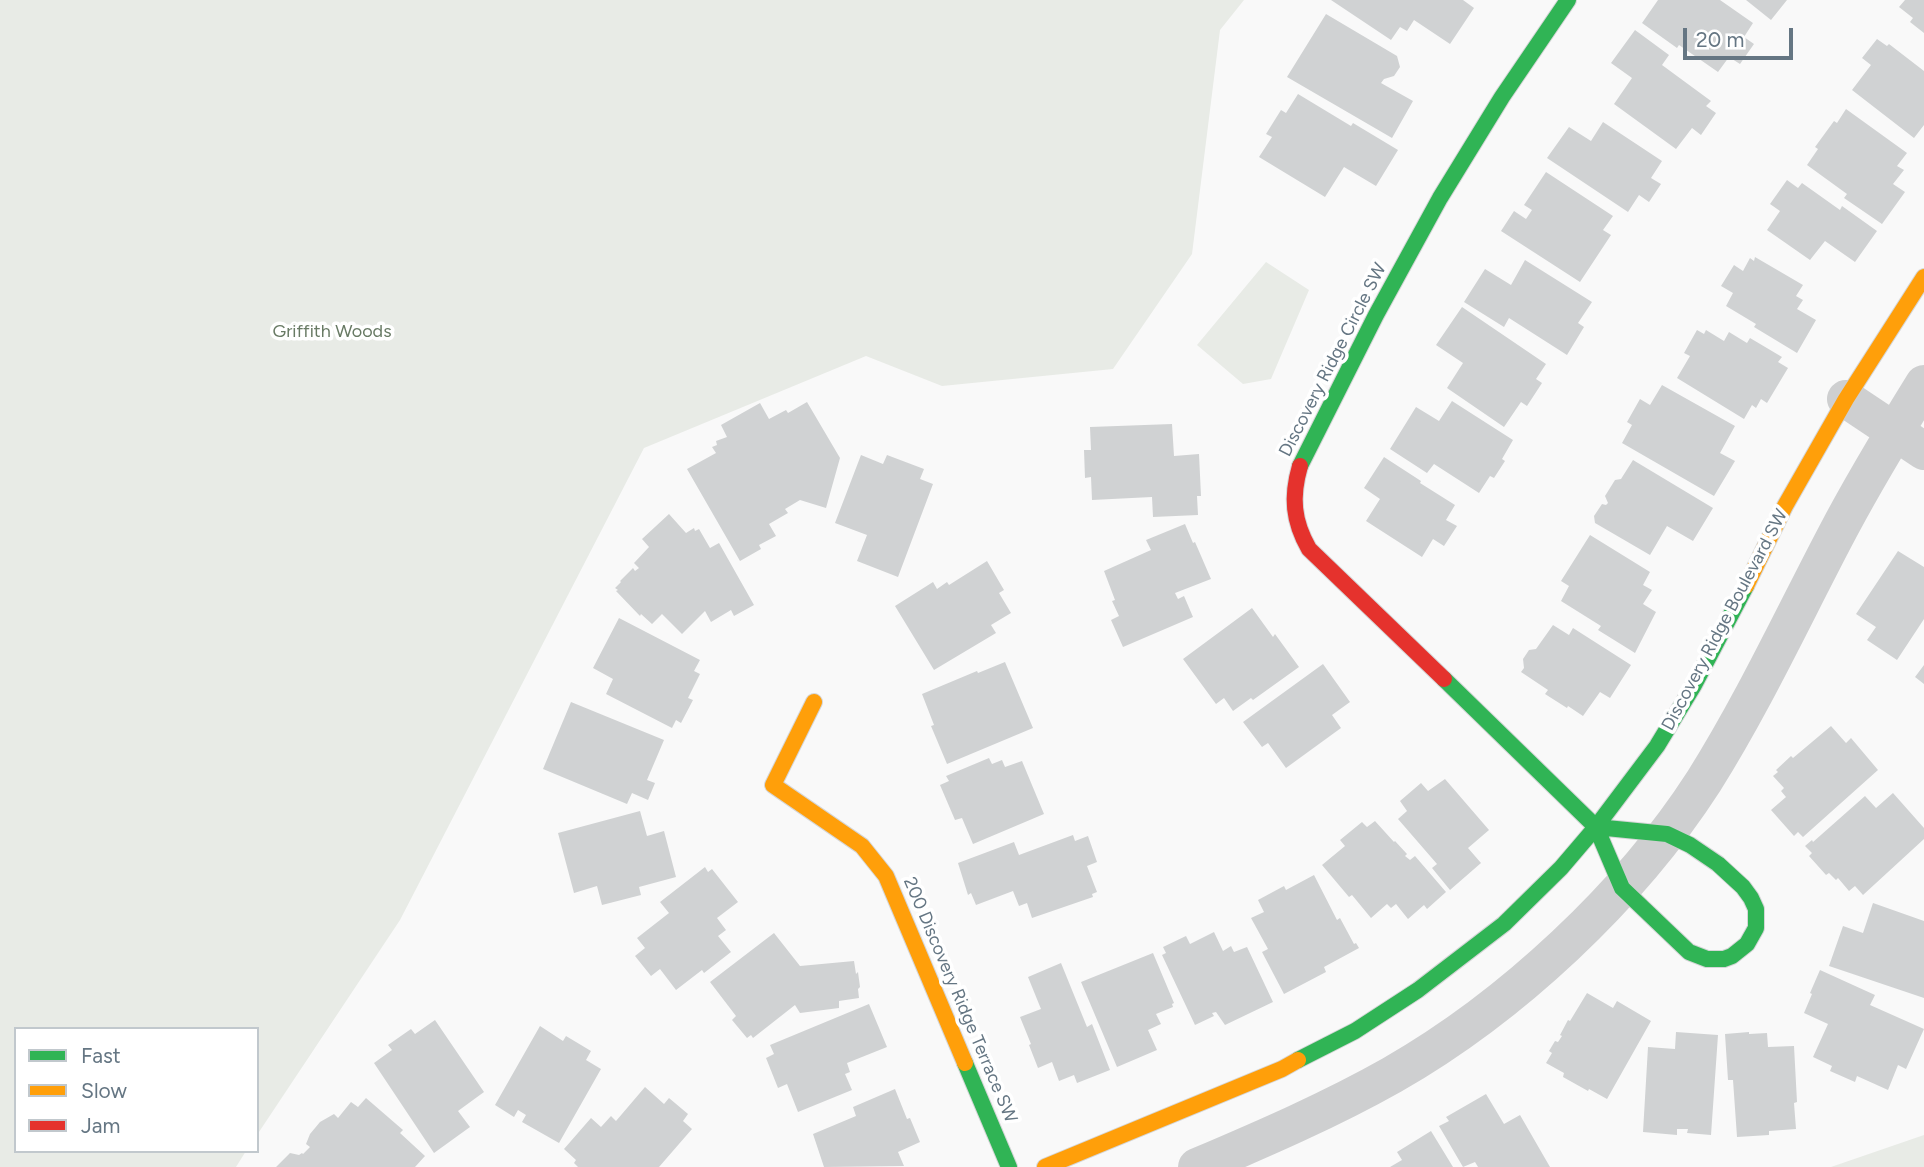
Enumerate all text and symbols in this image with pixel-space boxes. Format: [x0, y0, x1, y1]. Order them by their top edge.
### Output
scale bar [1686, 14, 1796, 58]
text: 20 m [1696, 27, 1744, 52]
street label: Discovery Ridge Circle SW [1275, 260, 1391, 460]
park label: Griffith Woods [272, 321, 392, 343]
street label: Discovery Ridge Boulevard SW [1657, 506, 1793, 734]
street label: 200 Discovery Ridge Terrace SW [898, 874, 1022, 1126]
legend [14, 1027, 259, 1153]
text: Fast [81, 1043, 121, 1068]
text: Slow [81, 1078, 127, 1103]
text: Jam [81, 1113, 120, 1138]

